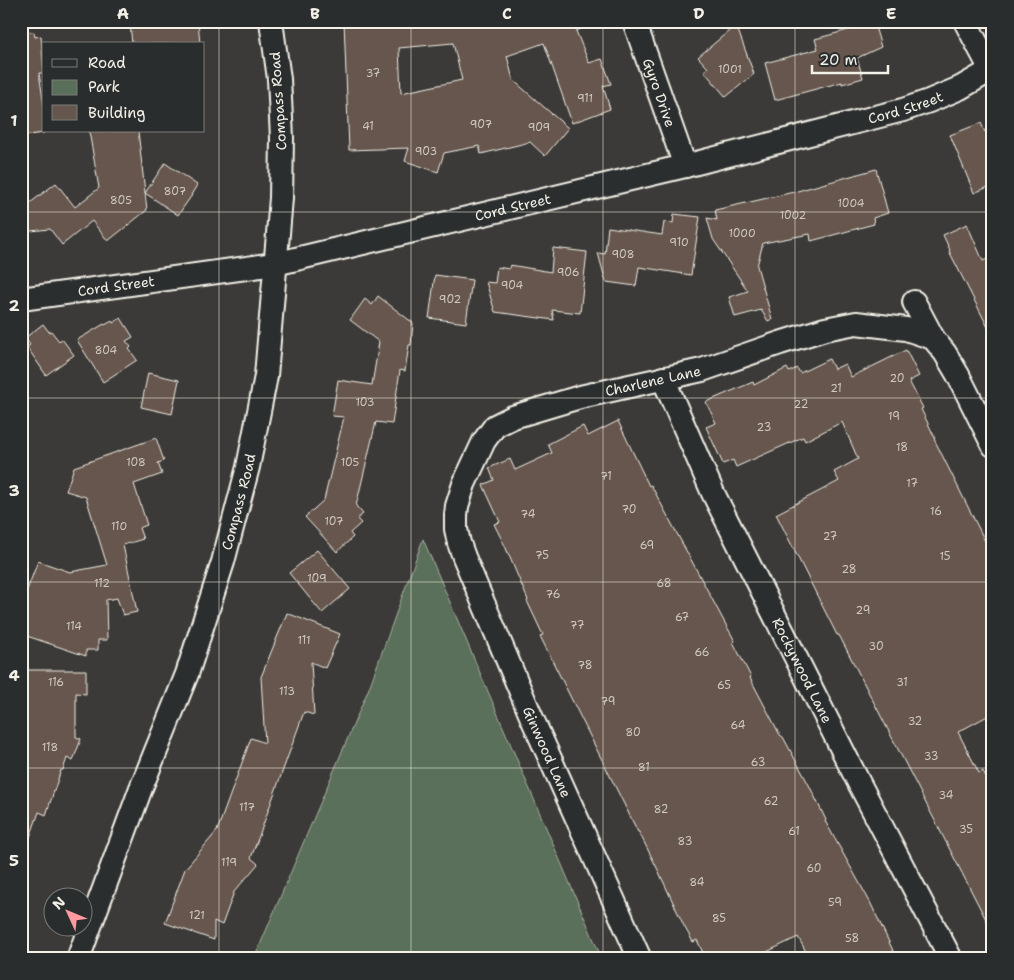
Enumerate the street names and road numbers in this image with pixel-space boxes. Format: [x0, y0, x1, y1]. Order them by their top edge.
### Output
street label: Compass Road [266, 51, 290, 151]
street label: Gyro Drive [639, 56, 680, 130]
street label: Cord Street [866, 87, 946, 128]
street label: Cord Street [473, 189, 553, 225]
street label: Cord Street [76, 272, 156, 300]
street label: Charlene Lane [603, 362, 703, 400]
street label: Compass Road [218, 452, 259, 552]
street label: Rockywood Lane [768, 615, 836, 726]
street label: Ginwood Lane [519, 704, 575, 801]

